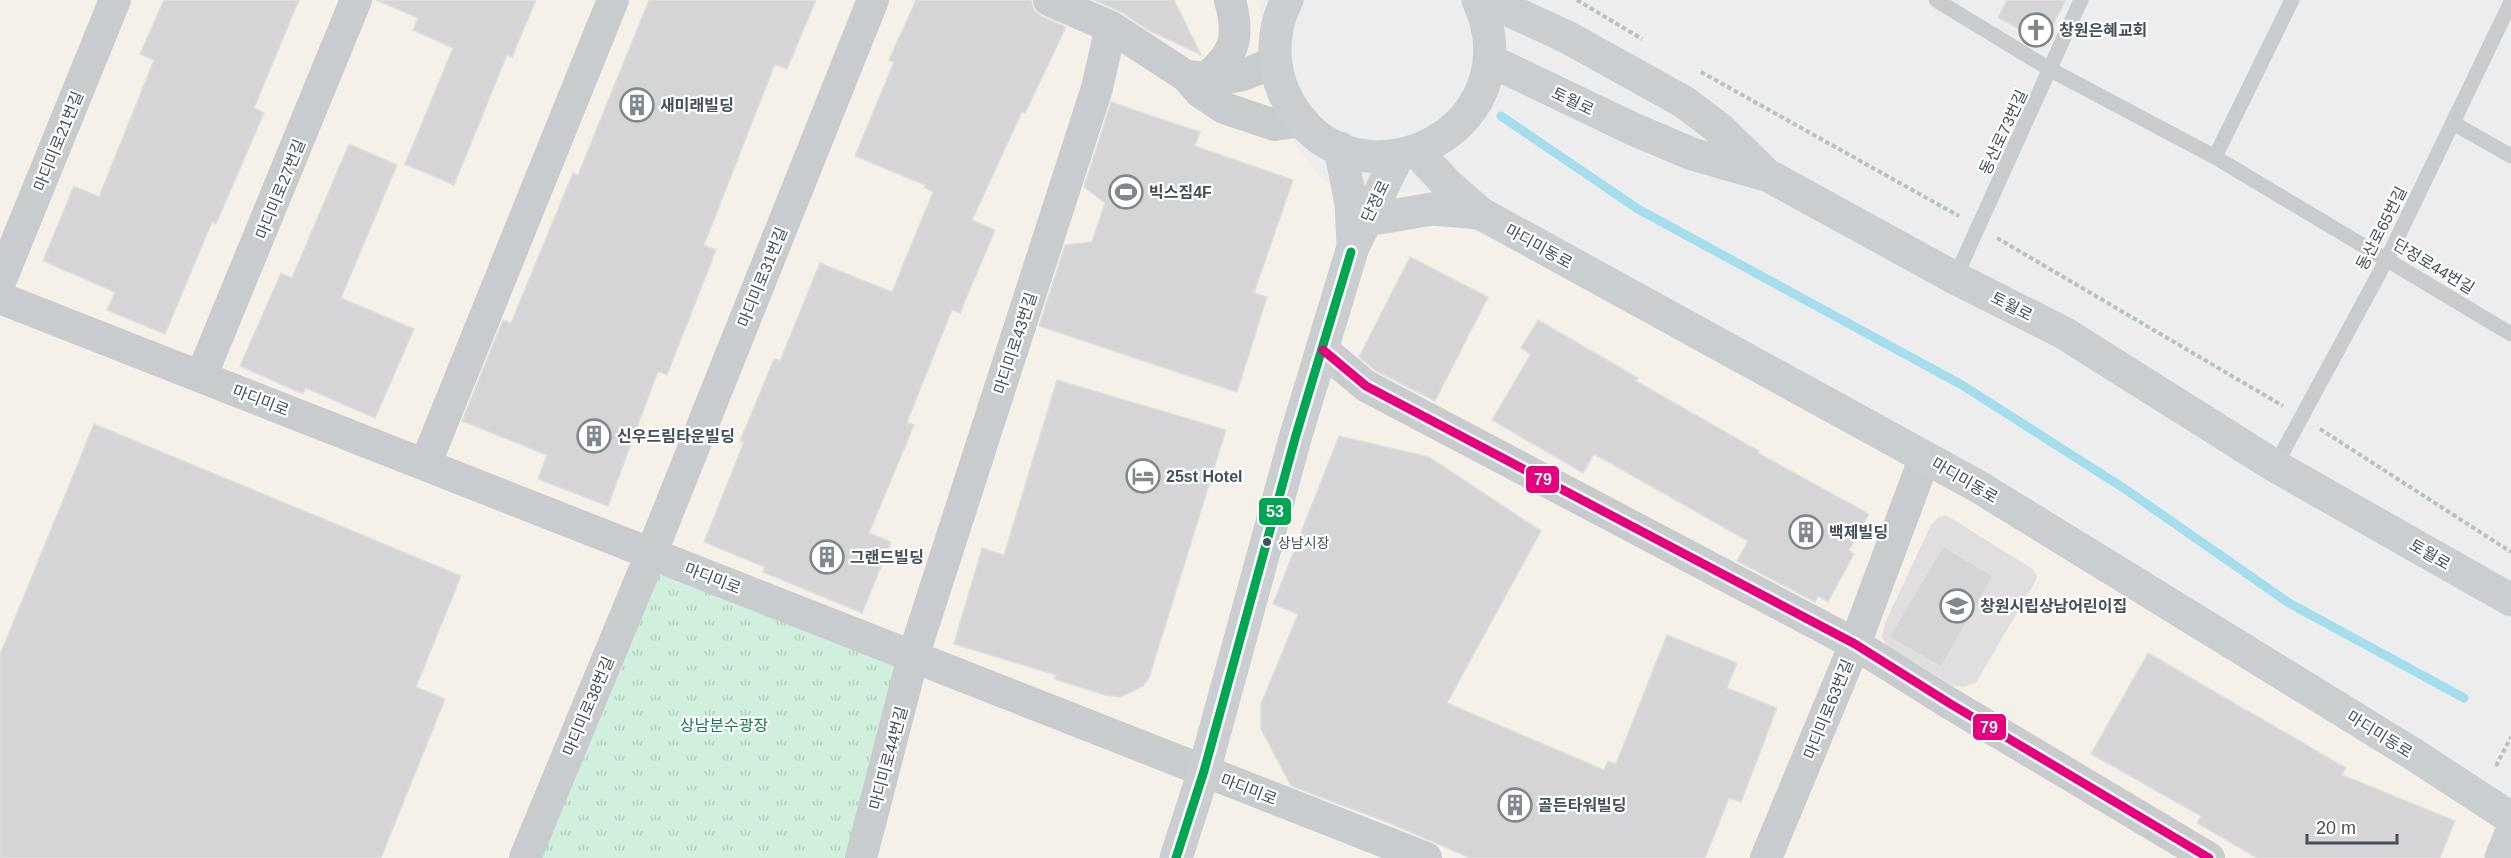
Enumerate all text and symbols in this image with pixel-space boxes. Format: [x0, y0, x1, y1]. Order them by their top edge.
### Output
church icon: 창원은혜교회 [2018, 12, 2054, 48]
place label: 창원은혜교회 [2059, 22, 2147, 39]
street label: 토월로 [1549, 84, 1597, 119]
building icon: 새미래빌딩 [619, 87, 655, 123]
street label: 동산로73번길 [1976, 87, 2030, 177]
street label: 마디미로21번길 [31, 89, 86, 194]
place label: 새미래빌딩 [660, 97, 734, 114]
street label: 마디미로27번길 [253, 137, 308, 242]
sports icon: 빅스짐4F [1108, 174, 1144, 210]
street label: 단정로 [1358, 177, 1393, 225]
place label: 빅스짐4F [1149, 184, 1212, 201]
street label: 동산로65번길 [2353, 184, 2410, 273]
street label: 마디미동로 [1502, 221, 1575, 272]
street label: 마디미로31번길 [735, 225, 790, 330]
street label: 단정로44번길 [2390, 236, 2477, 297]
street label: 토월로 [1988, 289, 2036, 324]
street label: 마디미로43번길 [991, 290, 1040, 396]
street label: 마디미로 [230, 382, 292, 419]
building icon: 신우드림타운빌딩 [576, 418, 612, 454]
place label: 신우드림타운빌딩 [617, 428, 735, 445]
street label: 마디미동로 [1929, 455, 2001, 506]
hotel icon: 25st Hotel [1125, 458, 1161, 494]
line badge: 79 [1525, 465, 1560, 494]
place label: 25st Hotel [1166, 468, 1242, 485]
text: 79 [1534, 471, 1552, 488]
line badge: 53 [1258, 497, 1292, 526]
text: 53 [1266, 503, 1284, 520]
building icon: 백제빌딩 [1788, 514, 1824, 550]
place label: 백제빌딩 [1829, 524, 1888, 541]
place label: 상남시장 [1278, 535, 1330, 551]
marker: 상남시장 [1261, 536, 1273, 548]
street label: 토월로 [2406, 536, 2453, 573]
building icon: 그랜드빌딩 [809, 539, 845, 575]
place label: 그랜드빌딩 [850, 549, 924, 566]
street label: 마디미로 [682, 560, 744, 597]
school or university icon: 창원시립상남어린이집 [1939, 588, 1975, 624]
place label: 창원시립상남어린이집 [1980, 598, 2127, 615]
street label: 마디미로38번길 [560, 654, 617, 758]
street label: 마디미로63번길 [1801, 657, 1856, 762]
street label: 마디미로44번길 [867, 705, 910, 812]
street label: 마디미동로 [2344, 708, 2416, 761]
line badge: 79 [1972, 713, 2007, 741]
park label: 상남분수광장 [680, 717, 768, 734]
text: 79 [1980, 719, 1998, 736]
street label: 마디미로 [1218, 771, 1280, 808]
building icon: 골든타워빌딩 [1497, 787, 1533, 823]
place label: 골든타워빌딩 [1538, 797, 1626, 814]
scale bar [2307, 807, 2397, 845]
text: 20 m [2316, 818, 2356, 838]

